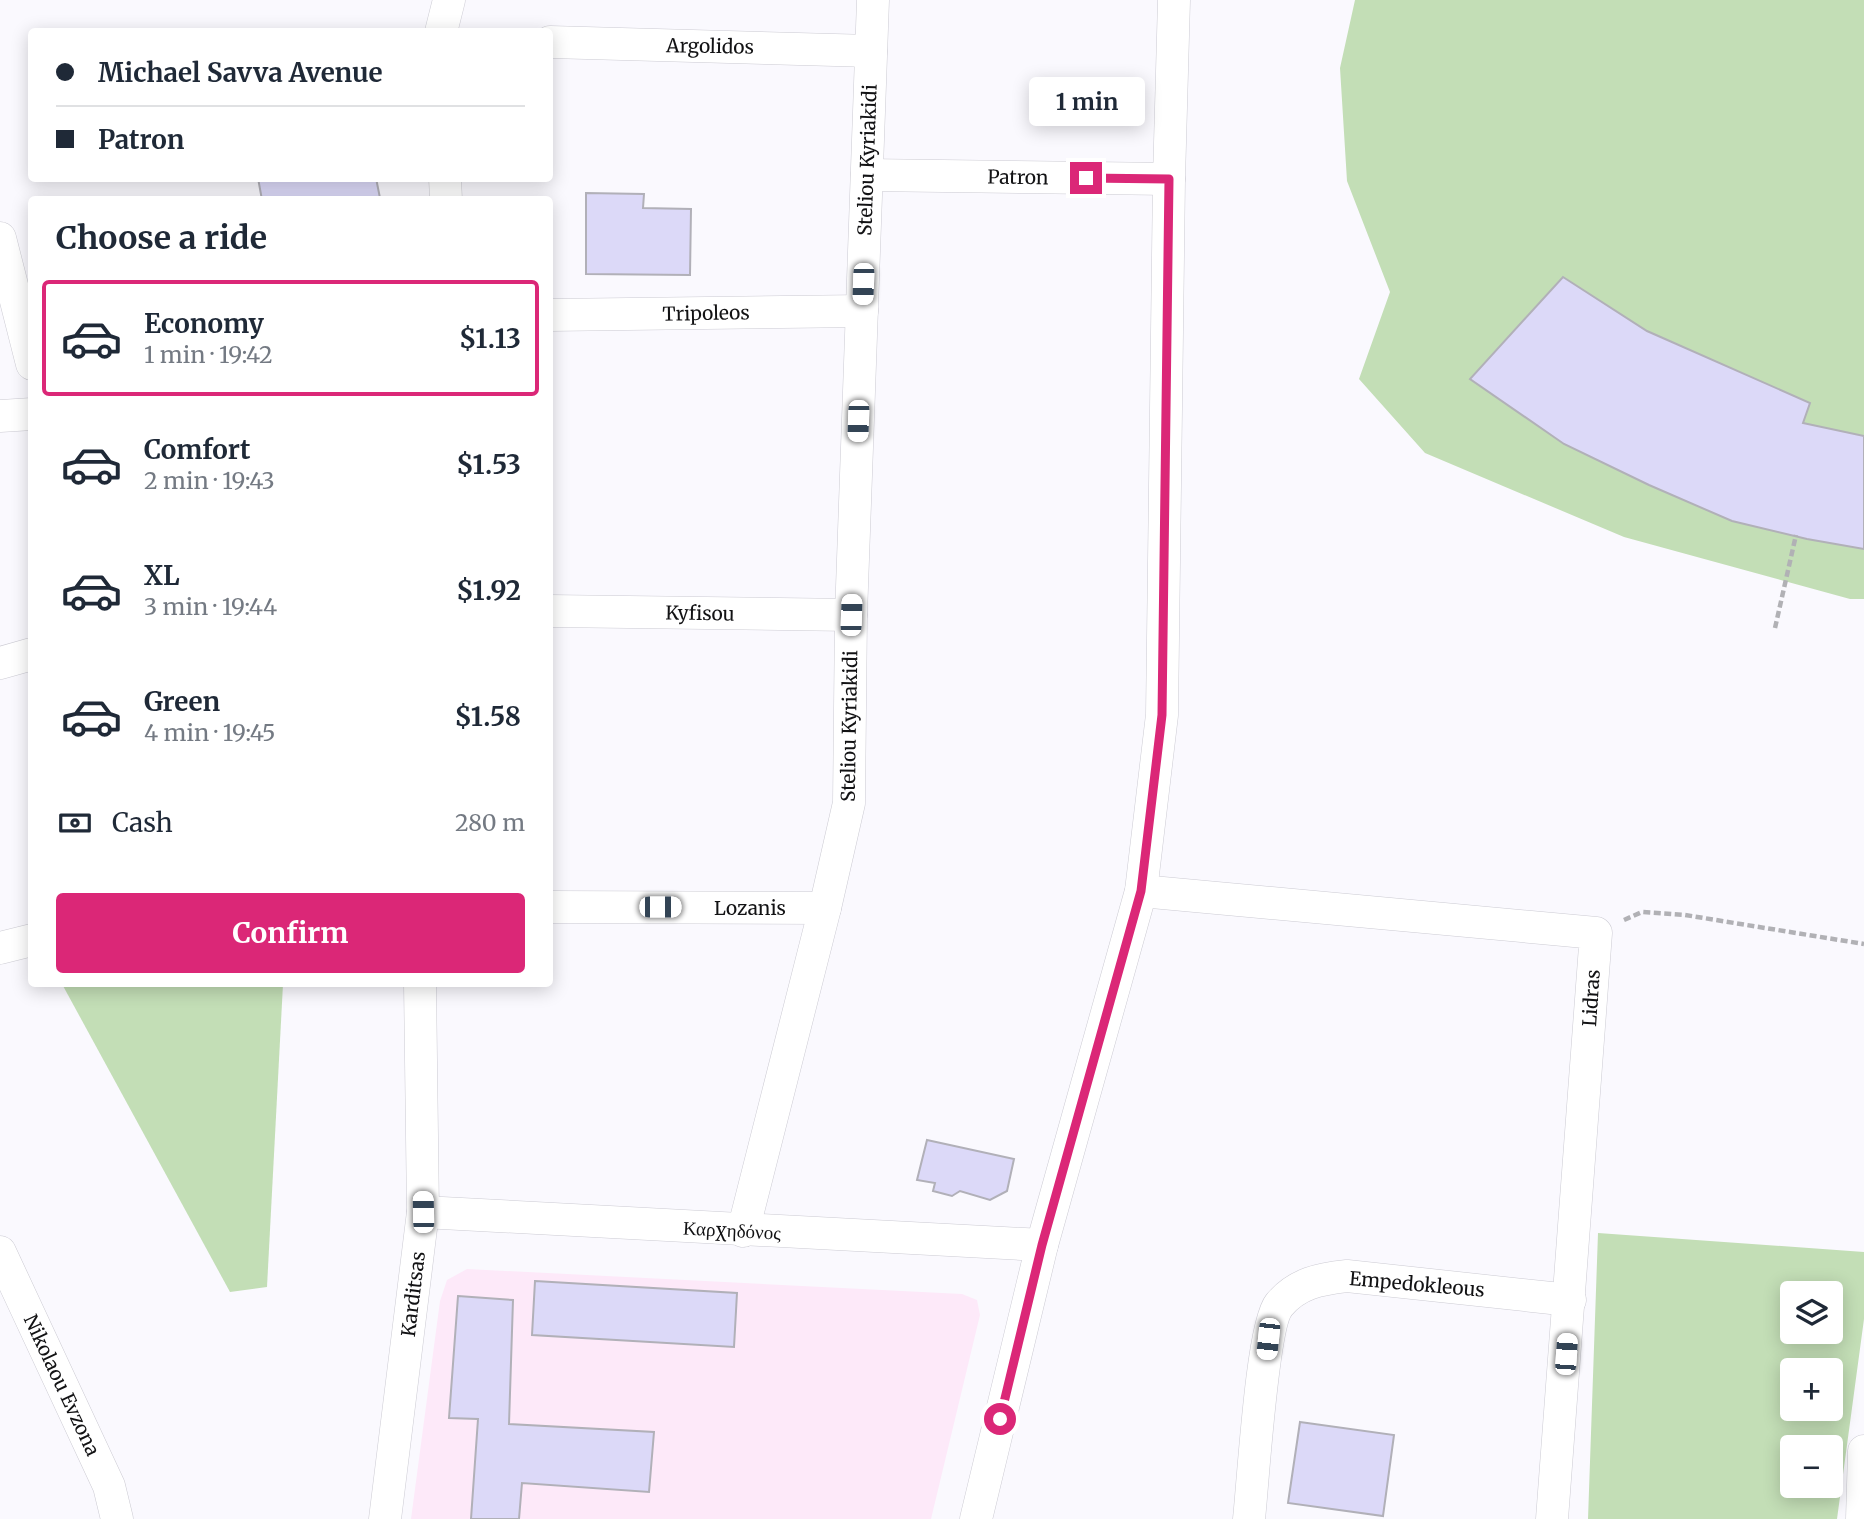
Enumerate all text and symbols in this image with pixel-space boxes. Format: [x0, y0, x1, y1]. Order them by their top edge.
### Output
street label: Argolidos [665, 33, 754, 59]
text: Michael Savva Avenue [98, 56, 383, 89]
callout: 1 min [1028, 76, 1144, 125]
street label: Steliou Kyriakidi [852, 84, 882, 236]
text: 1 min [1056, 87, 1118, 116]
text: Patron [98, 123, 184, 156]
route end [1070, 162, 1102, 194]
street label: Patron [987, 164, 1049, 190]
text: Choose a ride [56, 218, 267, 258]
car [852, 263, 875, 305]
street label: Tripoleos [662, 300, 750, 326]
icon: car [60, 307, 123, 370]
text: Economy [144, 307, 264, 340]
text: $1.13 [459, 322, 521, 355]
text: 1 min · 19:42 [144, 340, 273, 369]
car [847, 400, 870, 442]
icon: car [60, 433, 123, 496]
text: Comfort [144, 433, 250, 466]
text: $1.53 [456, 448, 521, 481]
text: 2 min · 19:43 [144, 466, 275, 495]
icon: car [60, 559, 123, 622]
text: XL [144, 559, 180, 592]
text: $1.92 [456, 574, 521, 607]
text: 3 min · 19:44 [144, 592, 277, 621]
car [840, 594, 863, 636]
street label: Kyfisou [665, 600, 735, 626]
street label: Steliou Kyriakidi [836, 650, 862, 802]
icon: car [60, 685, 123, 748]
text: Green [144, 685, 220, 718]
text: $1.58 [455, 700, 521, 733]
text: 4 min · 19:45 [144, 718, 275, 747]
icon: cash [56, 804, 94, 842]
text: Cash [112, 806, 173, 839]
text: 280 m [455, 808, 525, 837]
button: Confirm [56, 893, 525, 973]
street label: Lozanis [714, 896, 786, 920]
car [640, 897, 682, 918]
street label: Lidras [1577, 969, 1605, 1027]
car [413, 1191, 434, 1233]
street label: Καρχηδόνος [683, 1215, 782, 1245]
street label: Karditsas [396, 1250, 430, 1338]
street label: Empedokleous [1348, 1266, 1486, 1302]
map controls [1780, 1281, 1843, 1498]
button: layers [1780, 1281, 1843, 1344]
street label: Nikolaou Evzona [19, 1310, 105, 1460]
car [1256, 1317, 1281, 1361]
car [1555, 1332, 1578, 1376]
button: + [1780, 1358, 1843, 1421]
route start [984, 1403, 1016, 1435]
button: − [1780, 1435, 1843, 1498]

